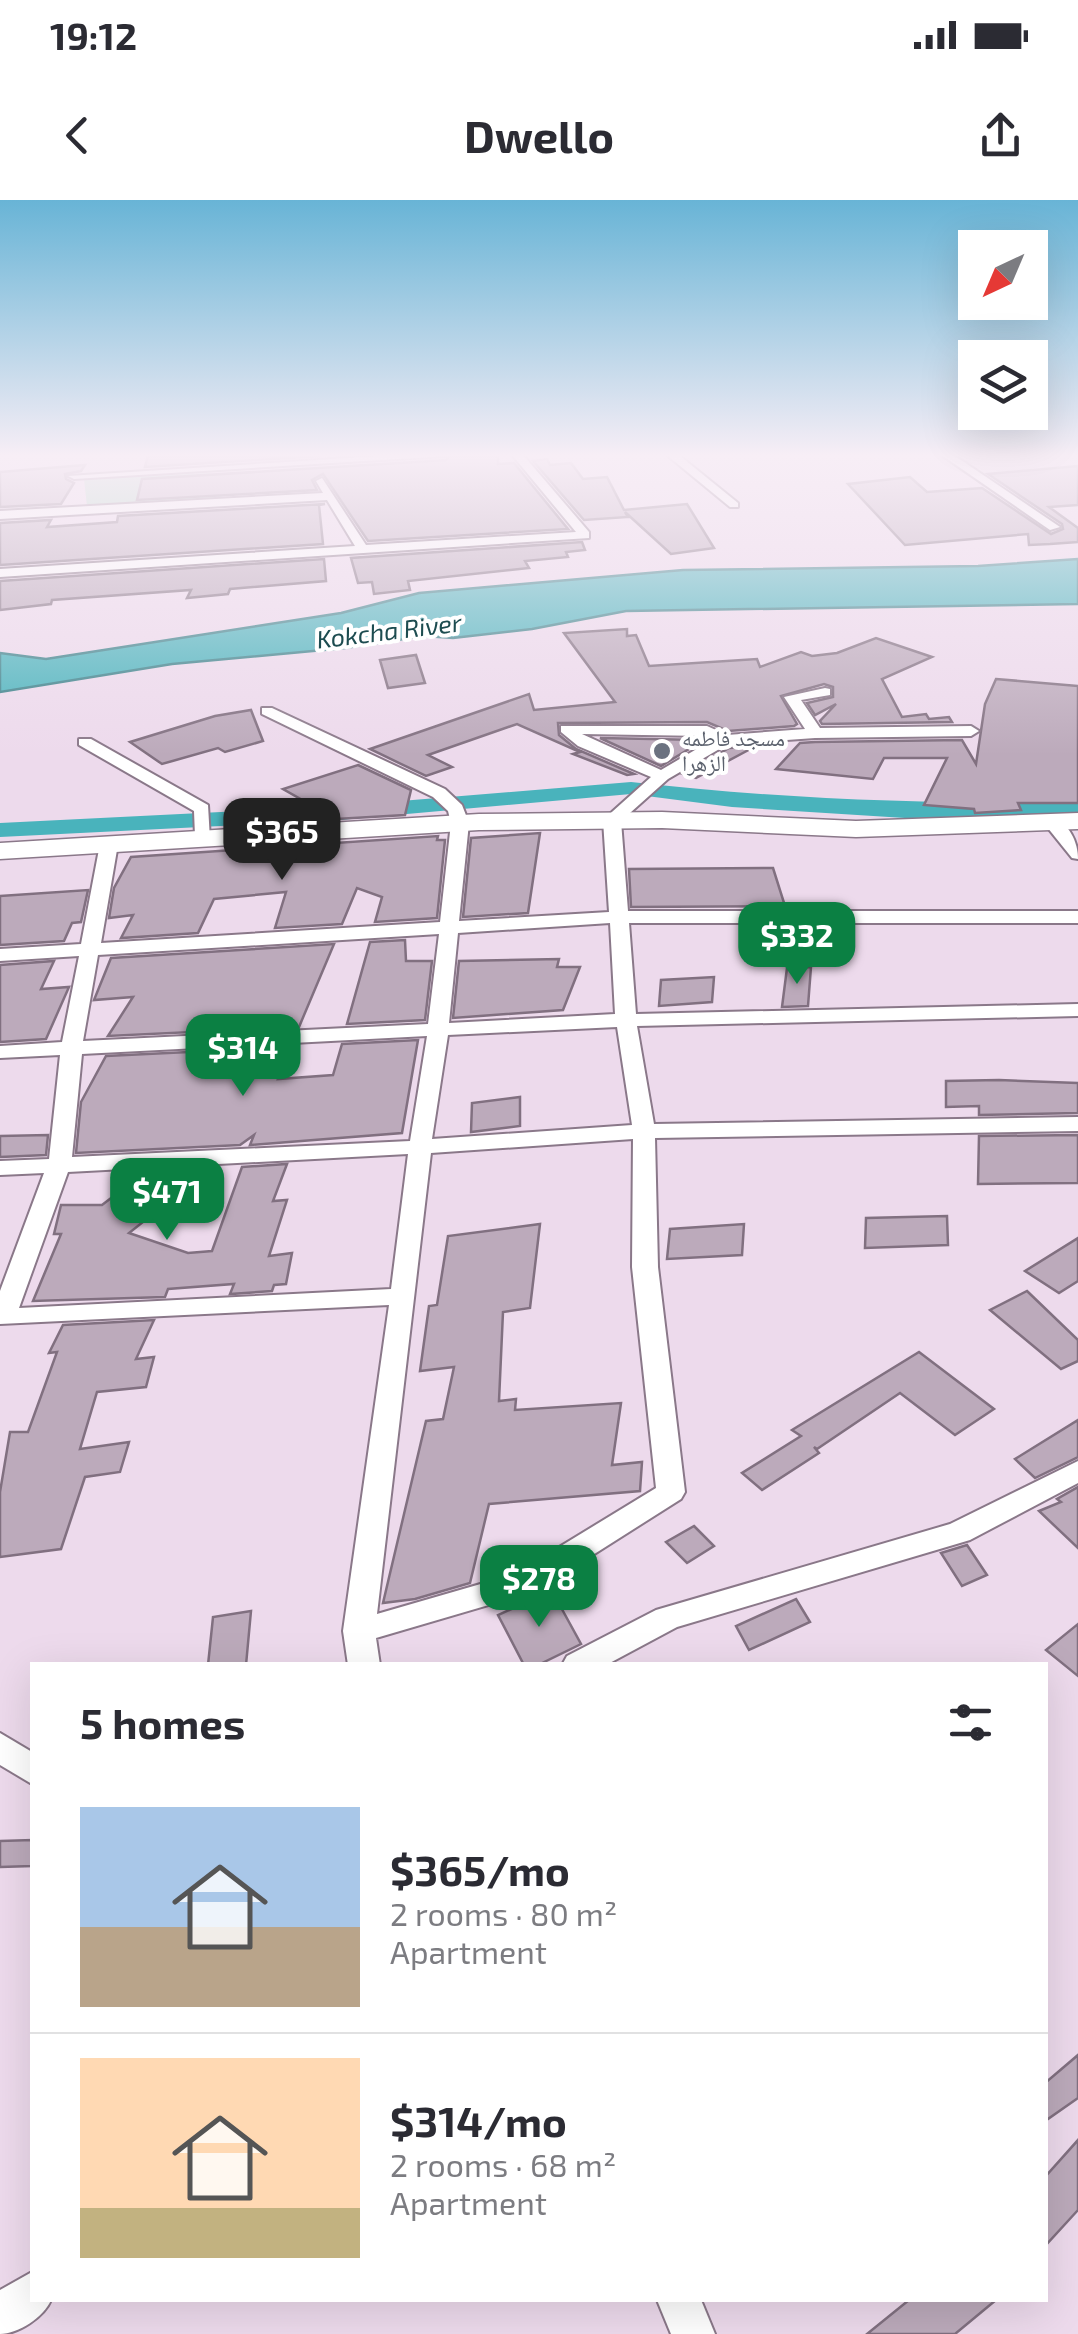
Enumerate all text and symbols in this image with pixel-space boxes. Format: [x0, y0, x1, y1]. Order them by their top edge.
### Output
text: 19:12 [50, 12, 137, 58]
icon: back [50, 108, 105, 163]
text: Dwello [464, 108, 614, 162]
icon: share [973, 108, 1028, 163]
north arrow [958, 230, 1048, 320]
map controls [958, 230, 1048, 430]
button: layers [958, 340, 1048, 430]
water label: Kokcha River [315, 606, 464, 654]
place label: مسجد فاطمه الزهرا [682, 724, 785, 776]
marker: مسجد فاطمه الزهرا [651, 740, 673, 762]
pin: $365 [223, 798, 341, 883]
text: $365 [245, 811, 319, 849]
pin: $332 [738, 902, 856, 987]
text: $332 [760, 915, 834, 953]
pin: $314 [184, 1014, 302, 1099]
text: $314 [208, 1027, 278, 1065]
pin: $471 [108, 1158, 226, 1243]
text: $471 [132, 1171, 202, 1209]
pin: $278 [480, 1545, 598, 1630]
text: $278 [502, 1558, 576, 1596]
icon: filters [943, 1695, 998, 1750]
text: 5 homes [80, 1697, 245, 1747]
text: $365/mo [390, 1844, 570, 1894]
icon: home [160, 1847, 280, 1967]
text: 2 rooms · 80 m² [390, 1894, 617, 1932]
text: Apartment [390, 1932, 547, 1970]
text: $314/mo [390, 2095, 567, 2145]
icon: home [160, 2098, 280, 2218]
text: 2 rooms · 68 m² [390, 2145, 616, 2183]
text: Apartment [390, 2183, 547, 2221]

